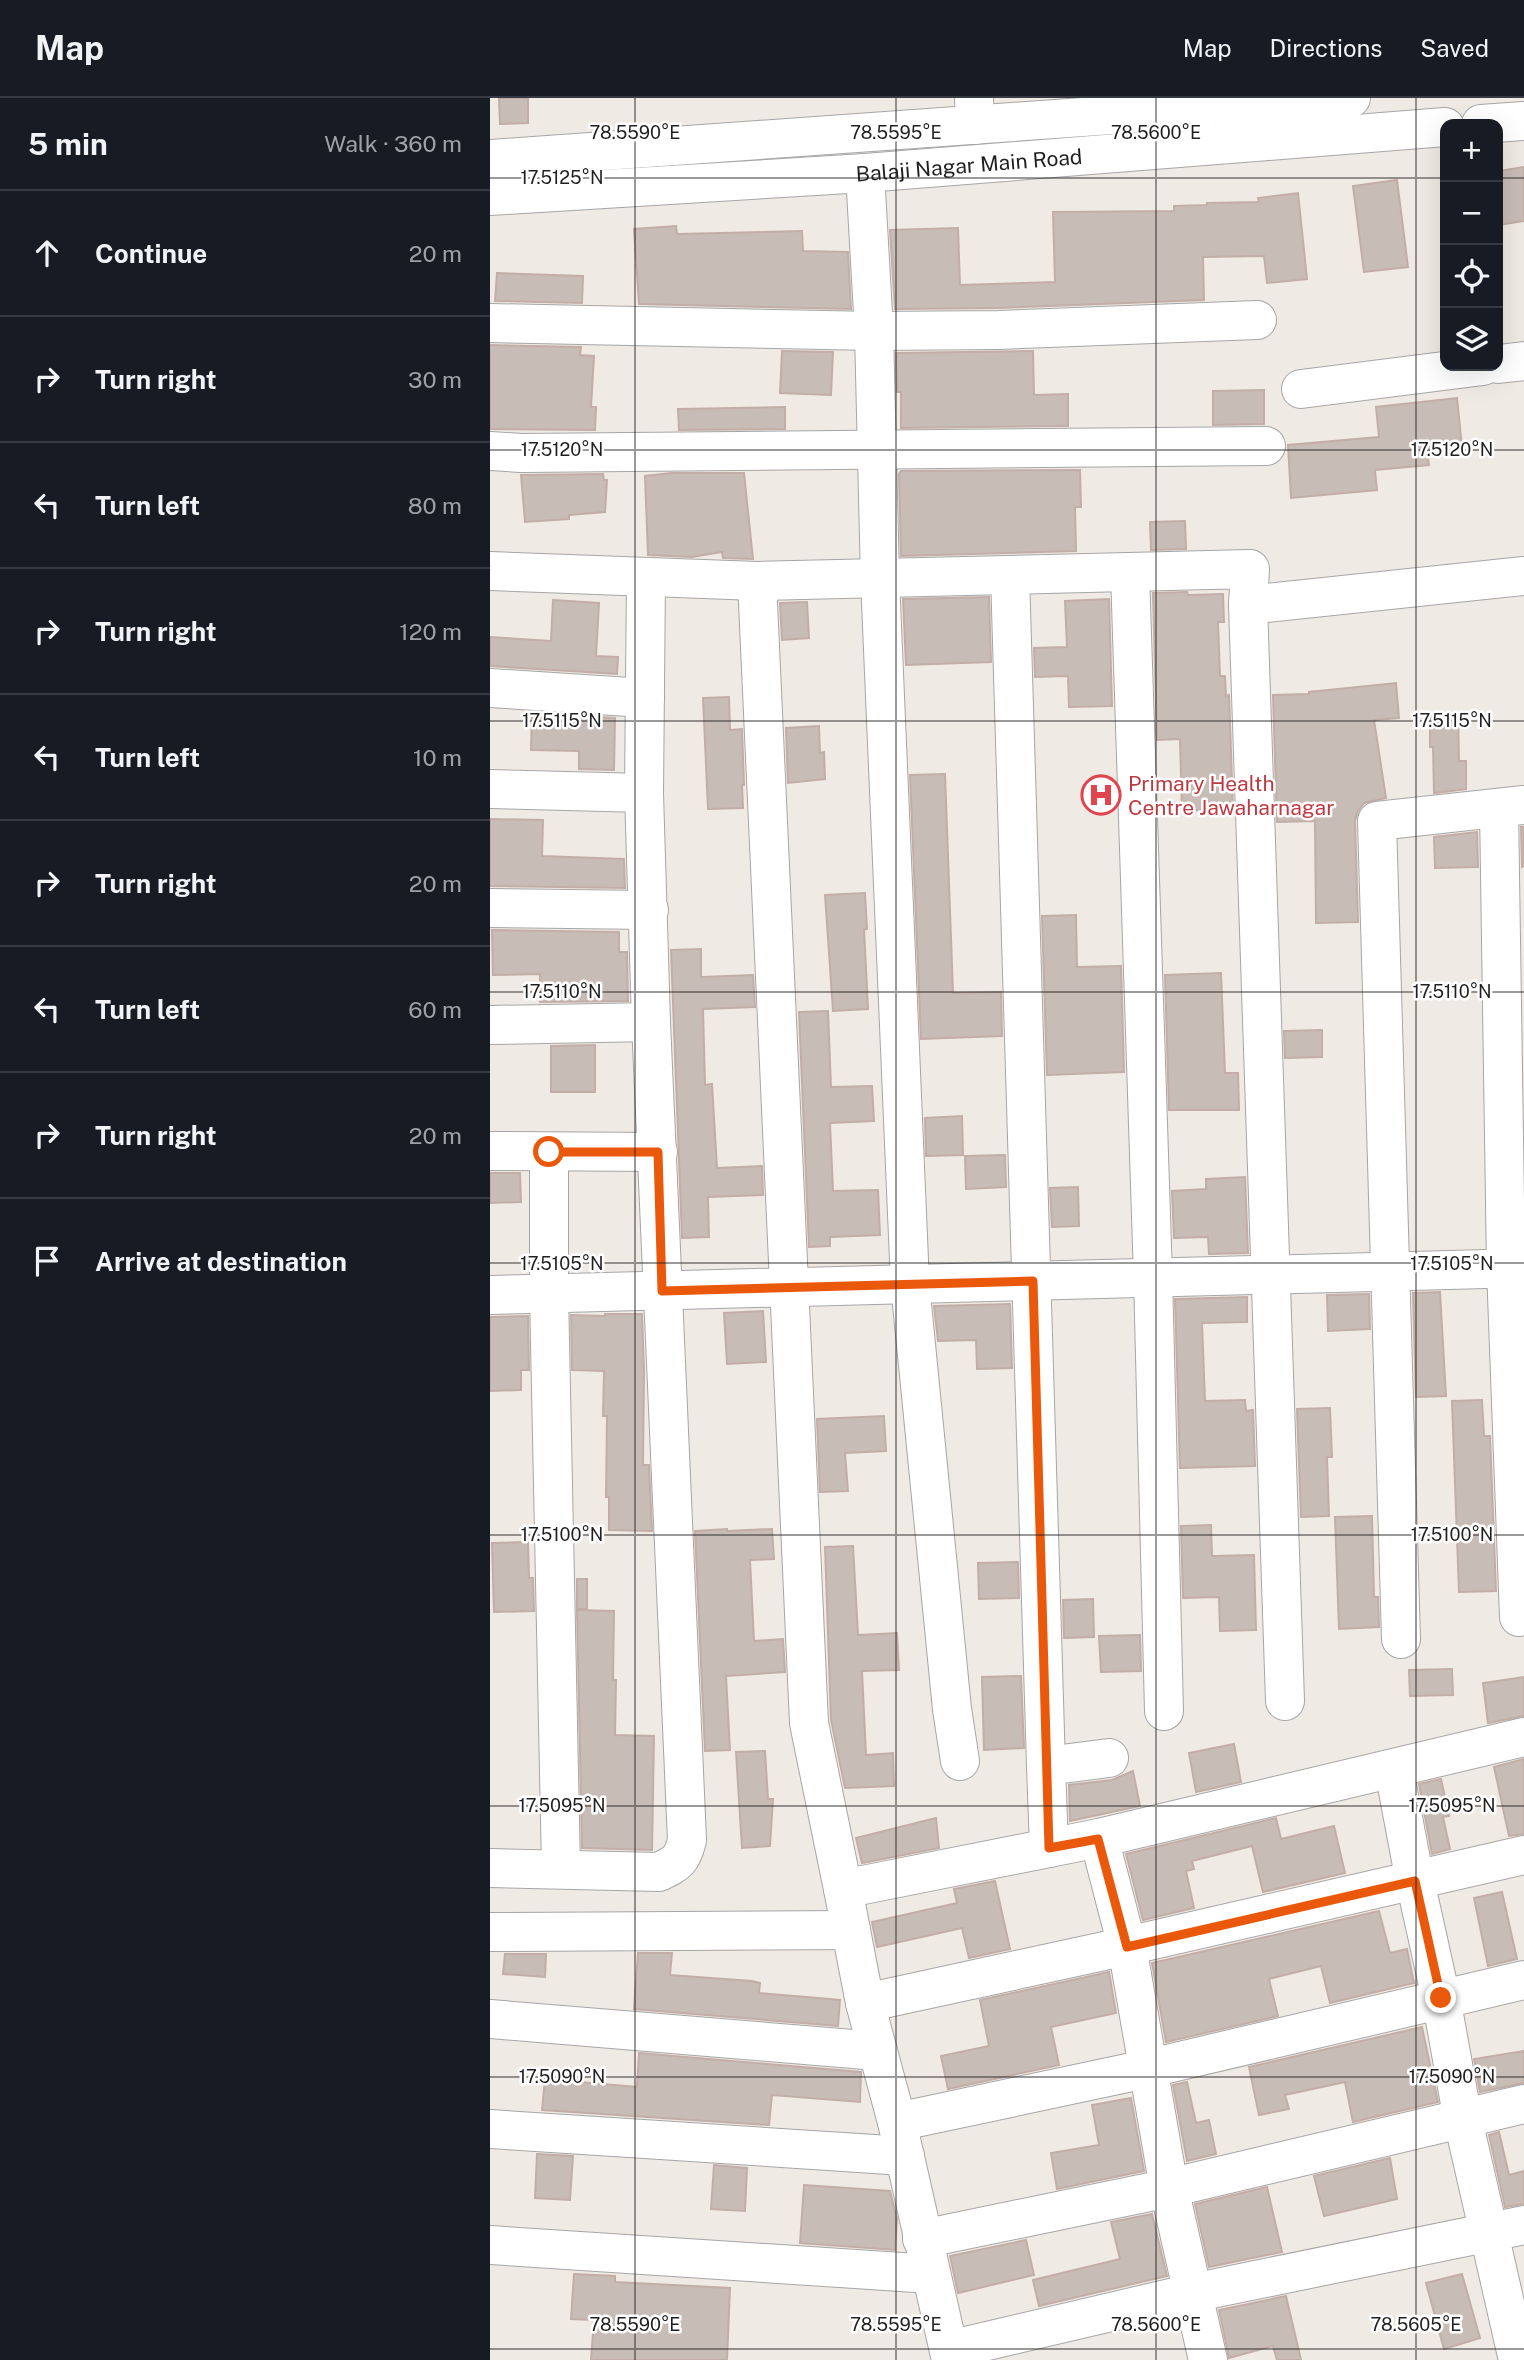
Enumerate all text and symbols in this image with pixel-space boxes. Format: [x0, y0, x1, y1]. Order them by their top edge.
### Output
text: Map [35, 29, 104, 67]
text: Map [1183, 34, 1232, 62]
text: Directions [1270, 34, 1382, 62]
text: Saved [1420, 34, 1489, 62]
map controls [1440, 119, 1503, 371]
button: + [1440, 119, 1503, 182]
text: 78.5590°E [590, 122, 680, 143]
text: 78.5595°E [850, 122, 942, 143]
text: 78.5600°E [1111, 122, 1201, 143]
text: 5 min [28, 126, 108, 162]
text: Walk · 360 m [324, 130, 462, 157]
street label: Balaji Nagar Main Road [855, 143, 1083, 186]
text: 17.5125°N [520, 167, 604, 188]
button: − [1440, 182, 1503, 245]
icon: ahead [28, 234, 66, 272]
text: Continue [95, 238, 207, 269]
text: 20 m [409, 240, 462, 267]
button: locate [1440, 245, 1503, 308]
button: layers [1440, 308, 1503, 371]
icon: right [28, 360, 66, 398]
text: Turn right [95, 364, 217, 395]
text: 30 m [408, 366, 462, 393]
text: 17.5120°N [521, 439, 603, 460]
text: 17.5120°N [1411, 439, 1493, 460]
icon: left [28, 486, 66, 524]
text: Turn left [95, 490, 200, 521]
text: 80 m [408, 492, 462, 519]
icon: right [28, 612, 66, 650]
text: Turn right [95, 616, 217, 647]
text: 120 m [399, 618, 462, 645]
text: 17.5115°N [522, 710, 602, 731]
text: 17.5115°N [1412, 710, 1492, 731]
icon: left [28, 738, 66, 776]
text: Turn left [95, 742, 200, 773]
text: 10 m [413, 744, 462, 771]
place label: Primary Health Centre Jawaharnagar [1128, 771, 1334, 820]
hospital icon: Primary Health Centre Jawaharnagar [1080, 774, 1122, 816]
icon: right [28, 864, 66, 902]
text: Turn right [95, 868, 217, 899]
text: 20 m [409, 870, 462, 897]
text: 17.5110°N [522, 981, 602, 1002]
text: 17.5110°N [1412, 981, 1492, 1002]
icon: left [28, 990, 66, 1028]
text: Turn left [95, 994, 200, 1025]
text: 60 m [408, 996, 462, 1023]
icon: right [28, 1116, 66, 1154]
text: Turn right [95, 1120, 217, 1151]
text: 20 m [409, 1122, 462, 1149]
route start [533, 1136, 564, 1167]
icon: arrive [28, 1242, 66, 1280]
text: Arrive at destination [95, 1246, 347, 1277]
text: 17.5105°N [520, 1253, 604, 1274]
text: 17.5105°N [1410, 1253, 1494, 1274]
text: 17.5100°N [521, 1524, 603, 1545]
text: 17.5100°N [1411, 1524, 1493, 1545]
text: 17.5095°N [518, 1795, 606, 1816]
text: 17.5095°N [1408, 1795, 1496, 1816]
route end [1425, 1982, 1456, 2013]
text: 17.5090°N [519, 2066, 605, 2087]
text: 17.5090°N [1409, 2066, 1495, 2087]
text: 78.5590°E [590, 2314, 680, 2335]
text: 78.5595°E [850, 2314, 942, 2335]
text: 78.5600°E [1111, 2314, 1201, 2335]
text: 78.5605°E [1371, 2314, 1461, 2335]

